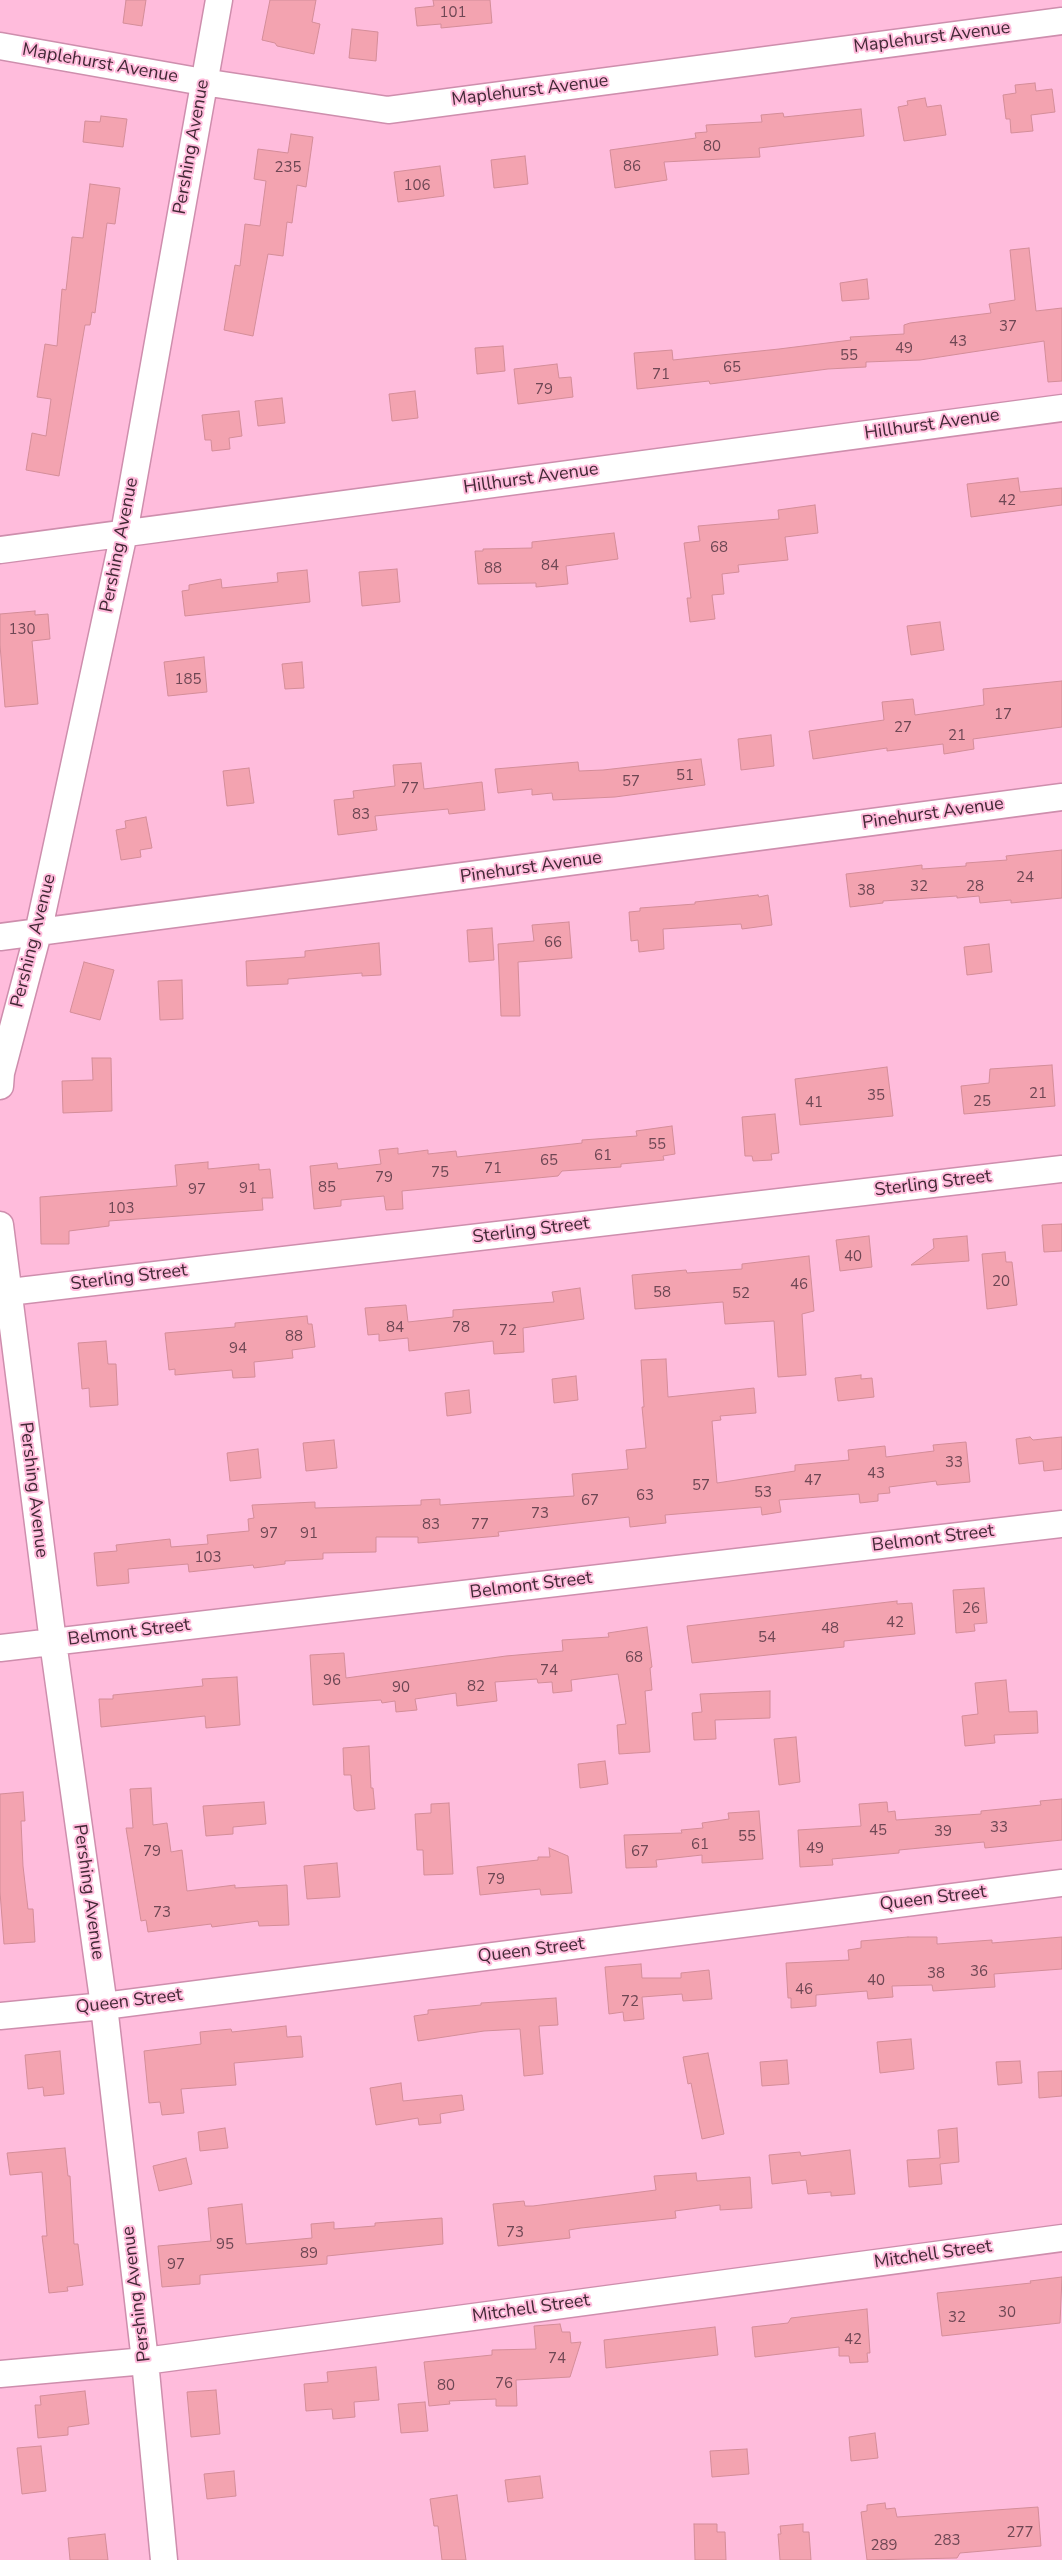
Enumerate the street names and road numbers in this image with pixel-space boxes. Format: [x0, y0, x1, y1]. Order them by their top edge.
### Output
street label: Maplehurst Avenue [852, 18, 1012, 58]
street label: Maplehurst Avenue [20, 40, 180, 88]
street label: Maplehurst Avenue [450, 71, 610, 111]
street label: Pershing Avenue [170, 78, 214, 216]
street label: Hillhurst Avenue [863, 405, 1001, 445]
street label: Hillhurst Avenue [462, 459, 600, 499]
street label: Pershing Avenue [96, 476, 144, 614]
street label: Pinehurst Avenue [861, 793, 1005, 835]
street label: Pinehurst Avenue [459, 847, 603, 889]
street label: Pershing Avenue [7, 872, 61, 1010]
street label: Sterling Street [873, 1166, 993, 1202]
street label: Sterling Street [471, 1213, 591, 1249]
street label: Sterling Street [69, 1260, 189, 1296]
street label: Pershing Avenue [14, 1421, 52, 1559]
street label: Belmont Street [871, 1521, 995, 1557]
street label: Belmont Street [469, 1568, 593, 1604]
street label: Belmont Street [67, 1615, 191, 1651]
street label: Pershing Avenue [68, 1823, 108, 1961]
street label: Queen Street [879, 1882, 987, 1916]
street label: Queen Street [477, 1934, 585, 1968]
street label: Queen Street [75, 1985, 183, 2019]
street label: Pershing Avenue [118, 2225, 156, 2363]
street label: Mitchell Street [873, 2236, 993, 2274]
street label: Mitchell Street [471, 2290, 591, 2328]

